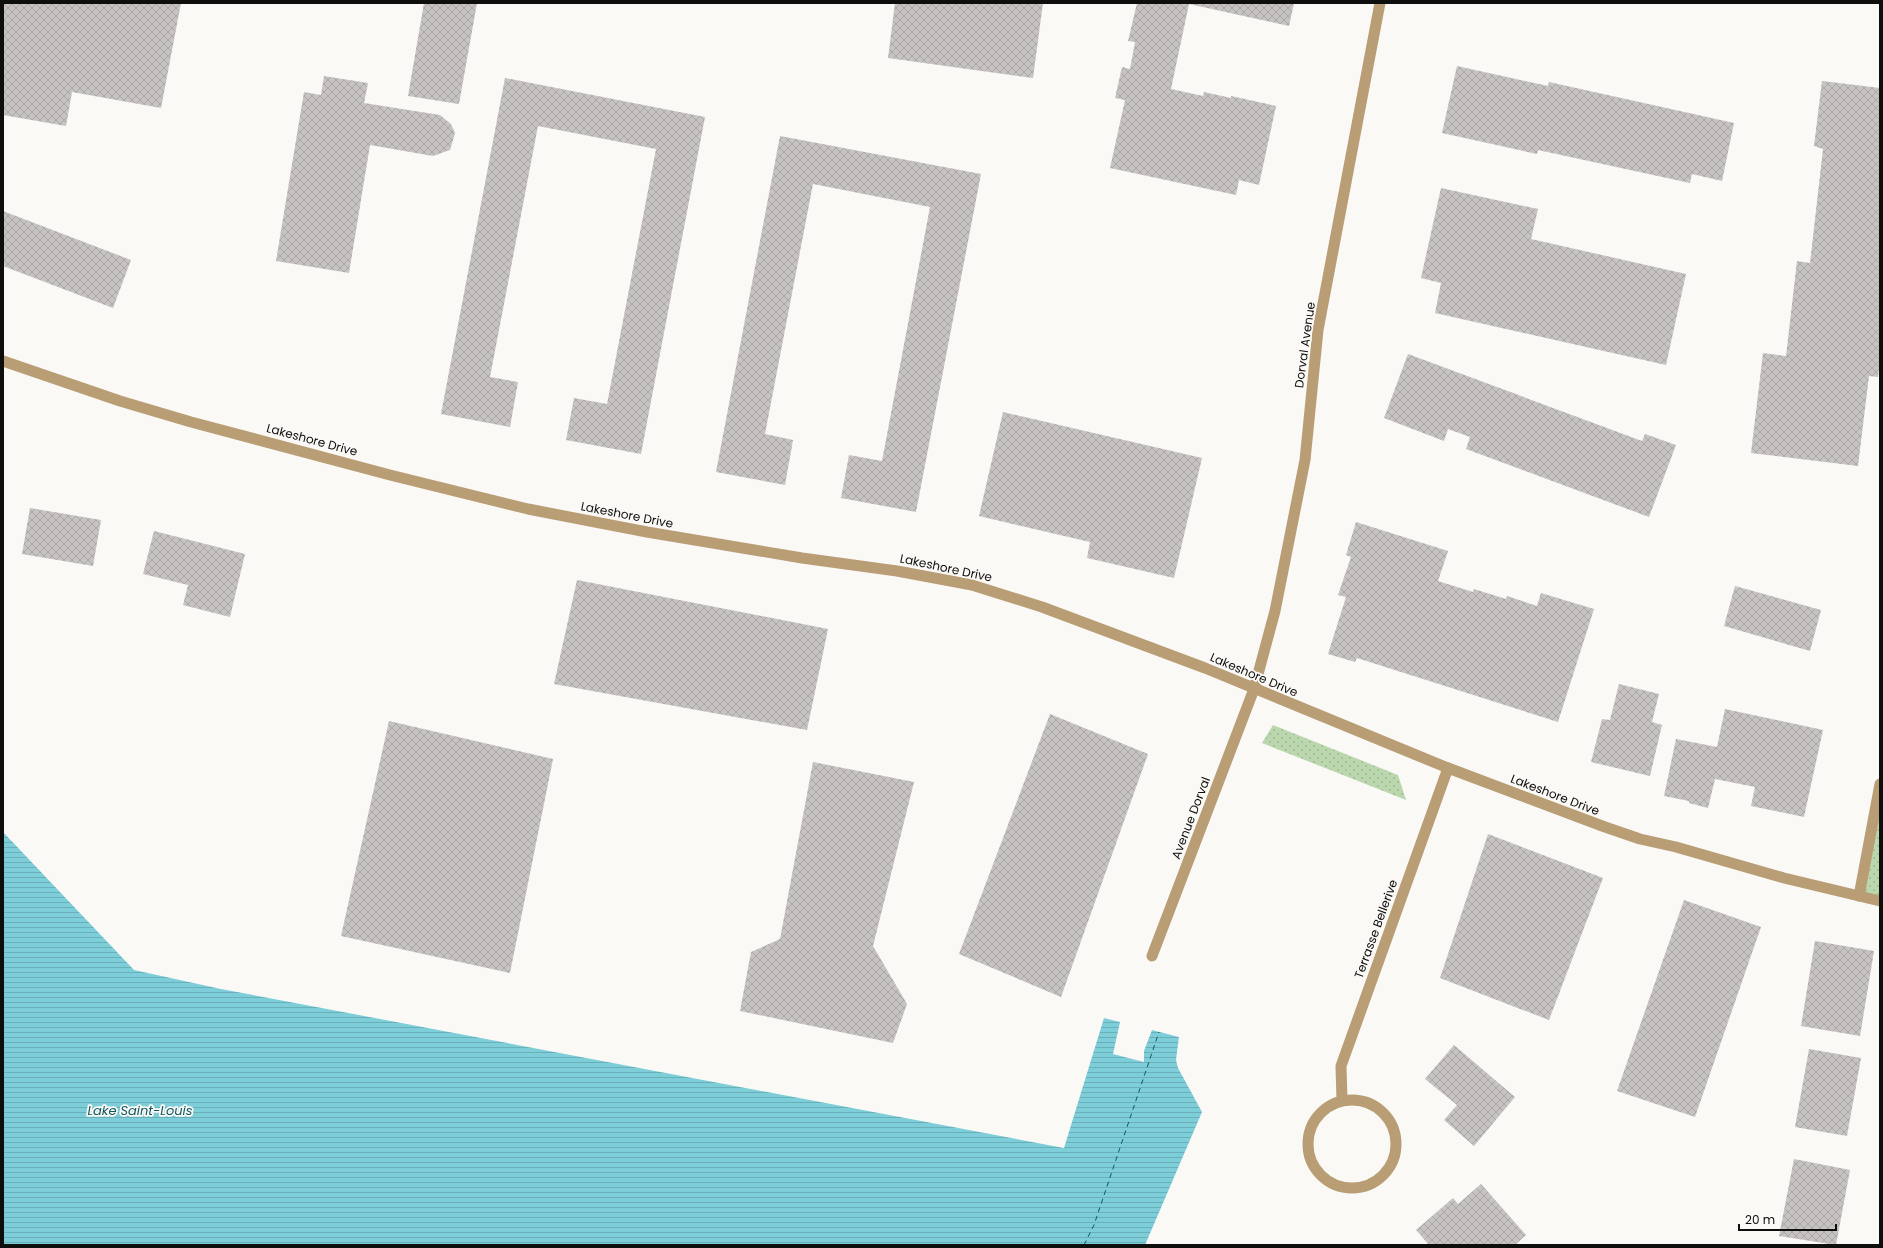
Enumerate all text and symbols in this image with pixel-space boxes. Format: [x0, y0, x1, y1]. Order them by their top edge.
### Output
street label: Dorval Avenue [1290, 301, 1319, 389]
street label: Lakeshore Drive [265, 419, 360, 460]
street label: Lakeshore Drive [579, 497, 675, 532]
street label: Lakeshore Drive [898, 549, 994, 586]
street label: Lakeshore Drive [1208, 648, 1301, 701]
street label: Lakeshore Drive [1508, 770, 1602, 819]
street label: Avenue Dorval [1167, 774, 1214, 861]
street label: Terrasse Bellerive [1350, 877, 1401, 981]
water label: Lake Saint-Louis [87, 1101, 193, 1120]
scale bar [1739, 1206, 1836, 1232]
text: 20 m [1745, 1211, 1775, 1228]

